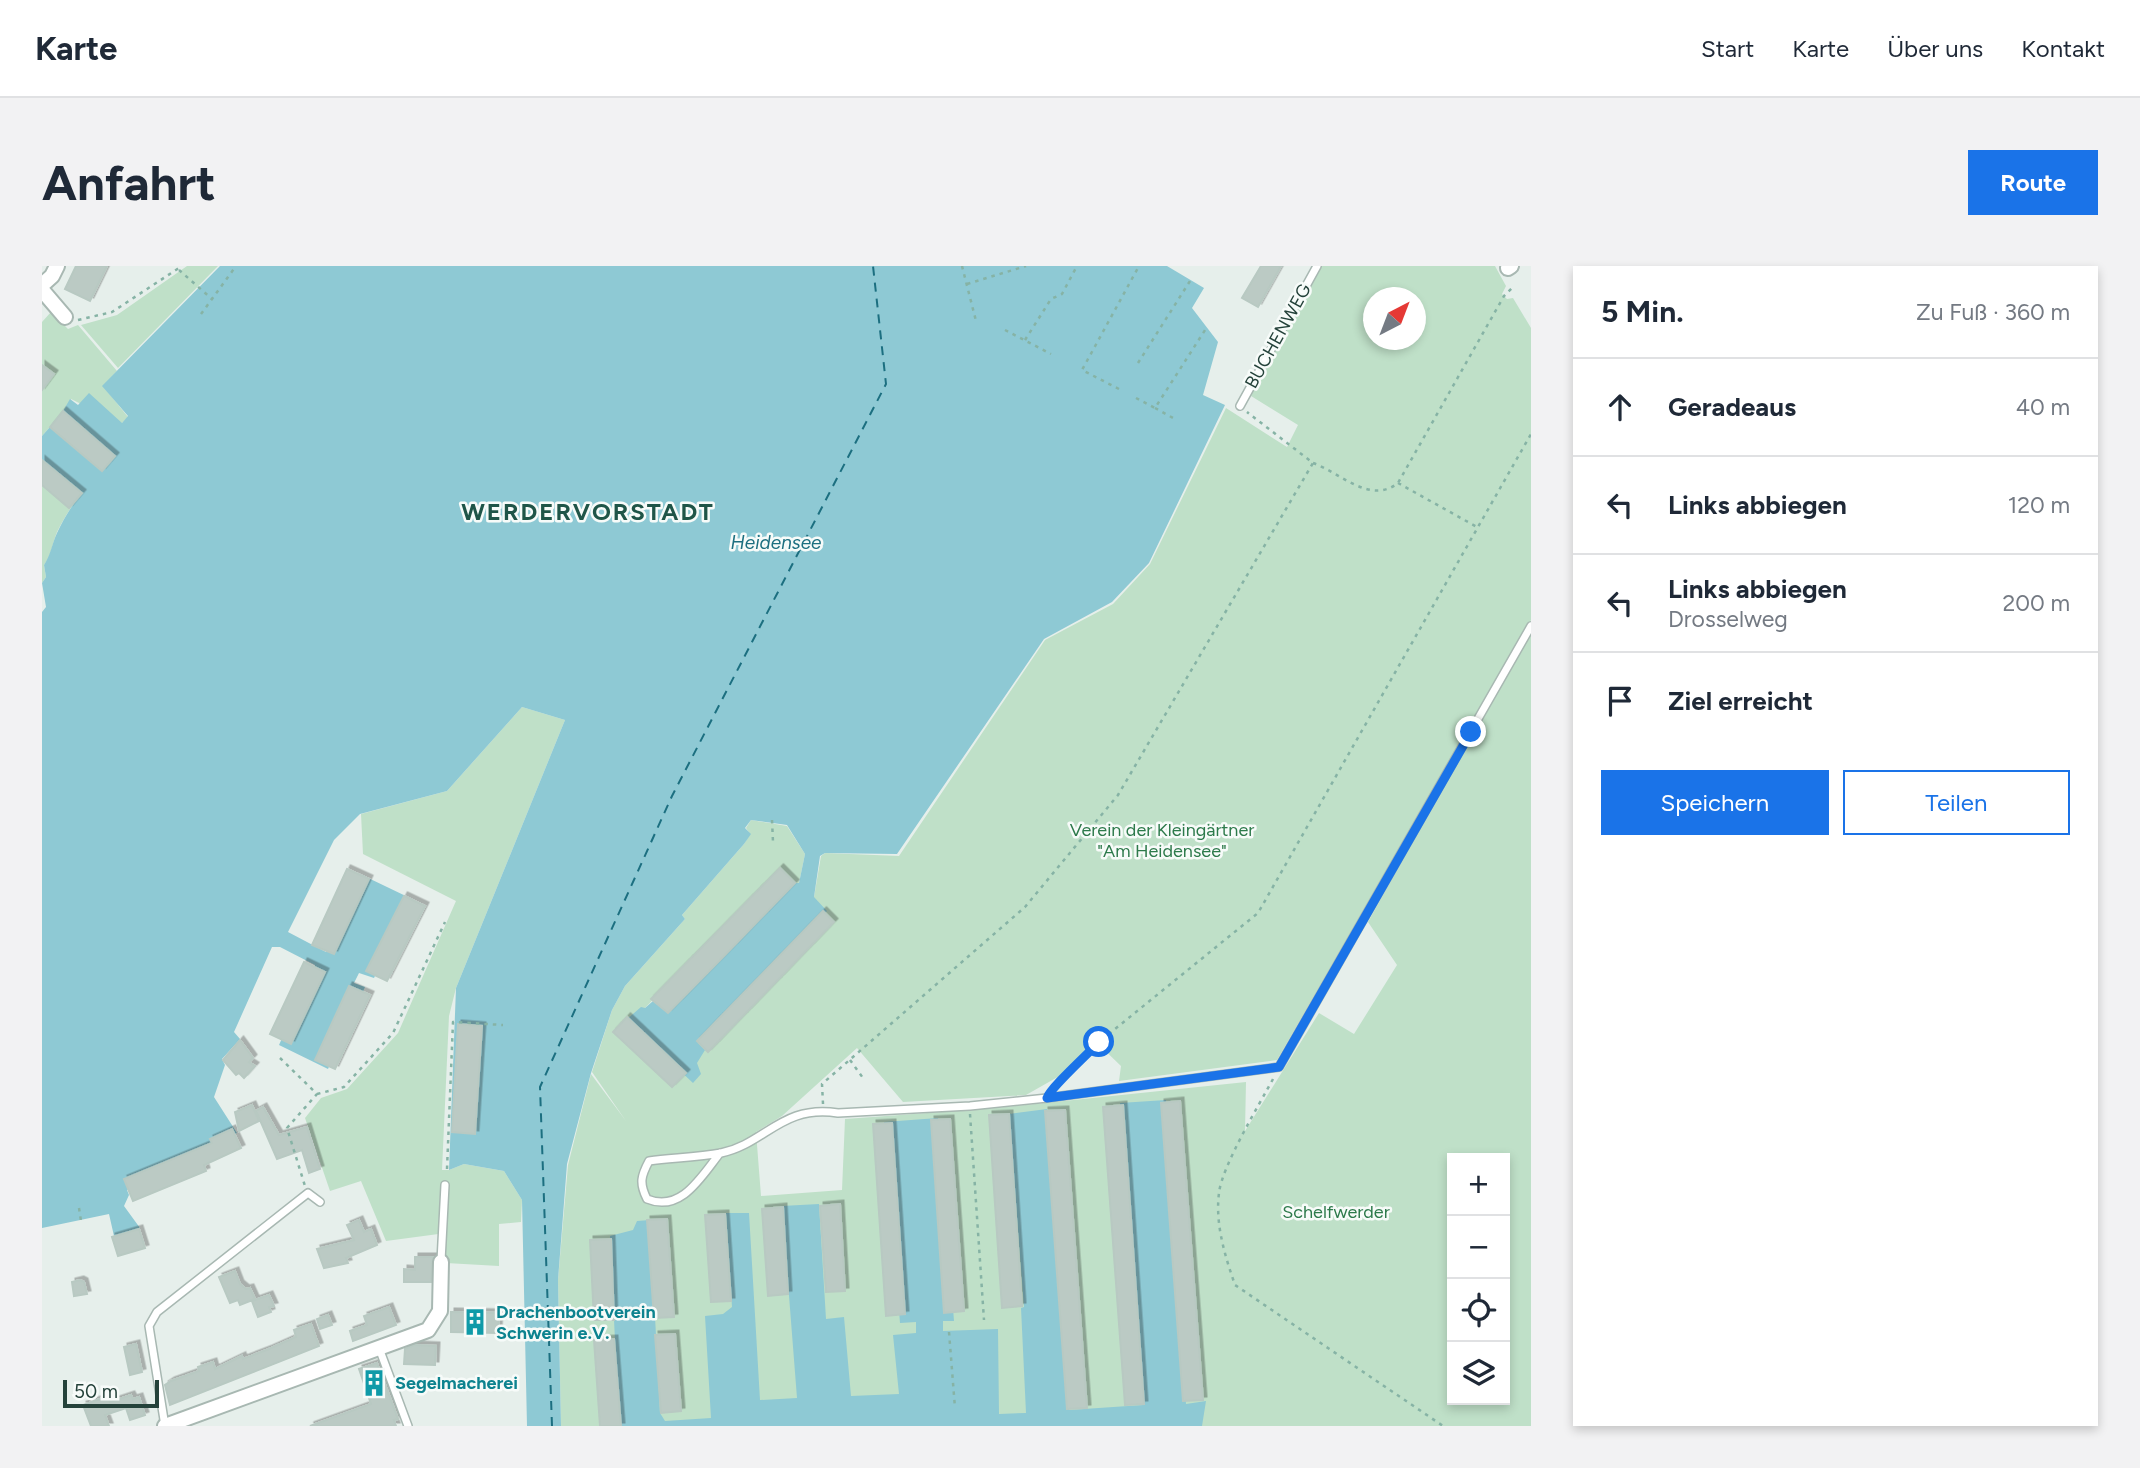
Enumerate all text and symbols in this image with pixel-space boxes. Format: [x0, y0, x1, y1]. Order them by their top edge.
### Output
text: Karte [35, 29, 117, 68]
text: Start [1701, 34, 1754, 63]
text: Karte [1792, 34, 1849, 63]
text: Über uns [1887, 34, 1983, 63]
text: Kontakt [2021, 34, 2105, 63]
button: Route [1968, 150, 2098, 215]
text: Anfahrt [42, 153, 216, 212]
street label: BUCHENWEG [1240, 279, 1316, 392]
north arrow [1363, 287, 1426, 350]
text: 5 Min. [1601, 293, 1684, 330]
text: Zu Fuß · 360 m [1916, 298, 2070, 326]
icon: ahead [1601, 388, 1639, 426]
text: Geradeaus [1668, 391, 1796, 423]
text: 40 m [2016, 393, 2070, 421]
icon: left [1601, 486, 1639, 524]
text: Links abbiegen [1668, 489, 1847, 521]
text: 120 m [2008, 491, 2070, 519]
district label: WERDERVORSTADT [461, 497, 715, 526]
water label: Heidensee [731, 531, 822, 554]
text: Links abbiegen [1668, 573, 1847, 605]
icon: left [1601, 584, 1639, 622]
text: 200 m [2002, 589, 2070, 617]
text: Drosselweg [1668, 605, 1788, 633]
icon: arrive [1601, 682, 1639, 720]
text: Ziel erreicht [1668, 685, 1813, 717]
route end [1455, 716, 1486, 747]
button: Speichern [1601, 770, 1829, 835]
button: Teilen [1843, 770, 2070, 835]
park label: Verein der Kleingärtner "Am Heidensee" [1070, 819, 1254, 862]
route start [1083, 1026, 1114, 1057]
map controls [1447, 1153, 1510, 1405]
button: + [1447, 1153, 1510, 1216]
park label: Schelfwerder [1282, 1201, 1390, 1223]
button: − [1447, 1216, 1510, 1279]
button: locate [1447, 1279, 1510, 1342]
place label: Drachenbootverein Schwerin e.V. [496, 1301, 656, 1344]
building icon: Drachenbootverein Schwerin e.V. [460, 1307, 490, 1337]
button: layers [1447, 1342, 1510, 1405]
building icon: Segelmacherei [359, 1368, 389, 1398]
place label: Segelmacherei [395, 1372, 518, 1394]
scale bar [63, 1377, 159, 1409]
text: 50 m [74, 1380, 118, 1403]

